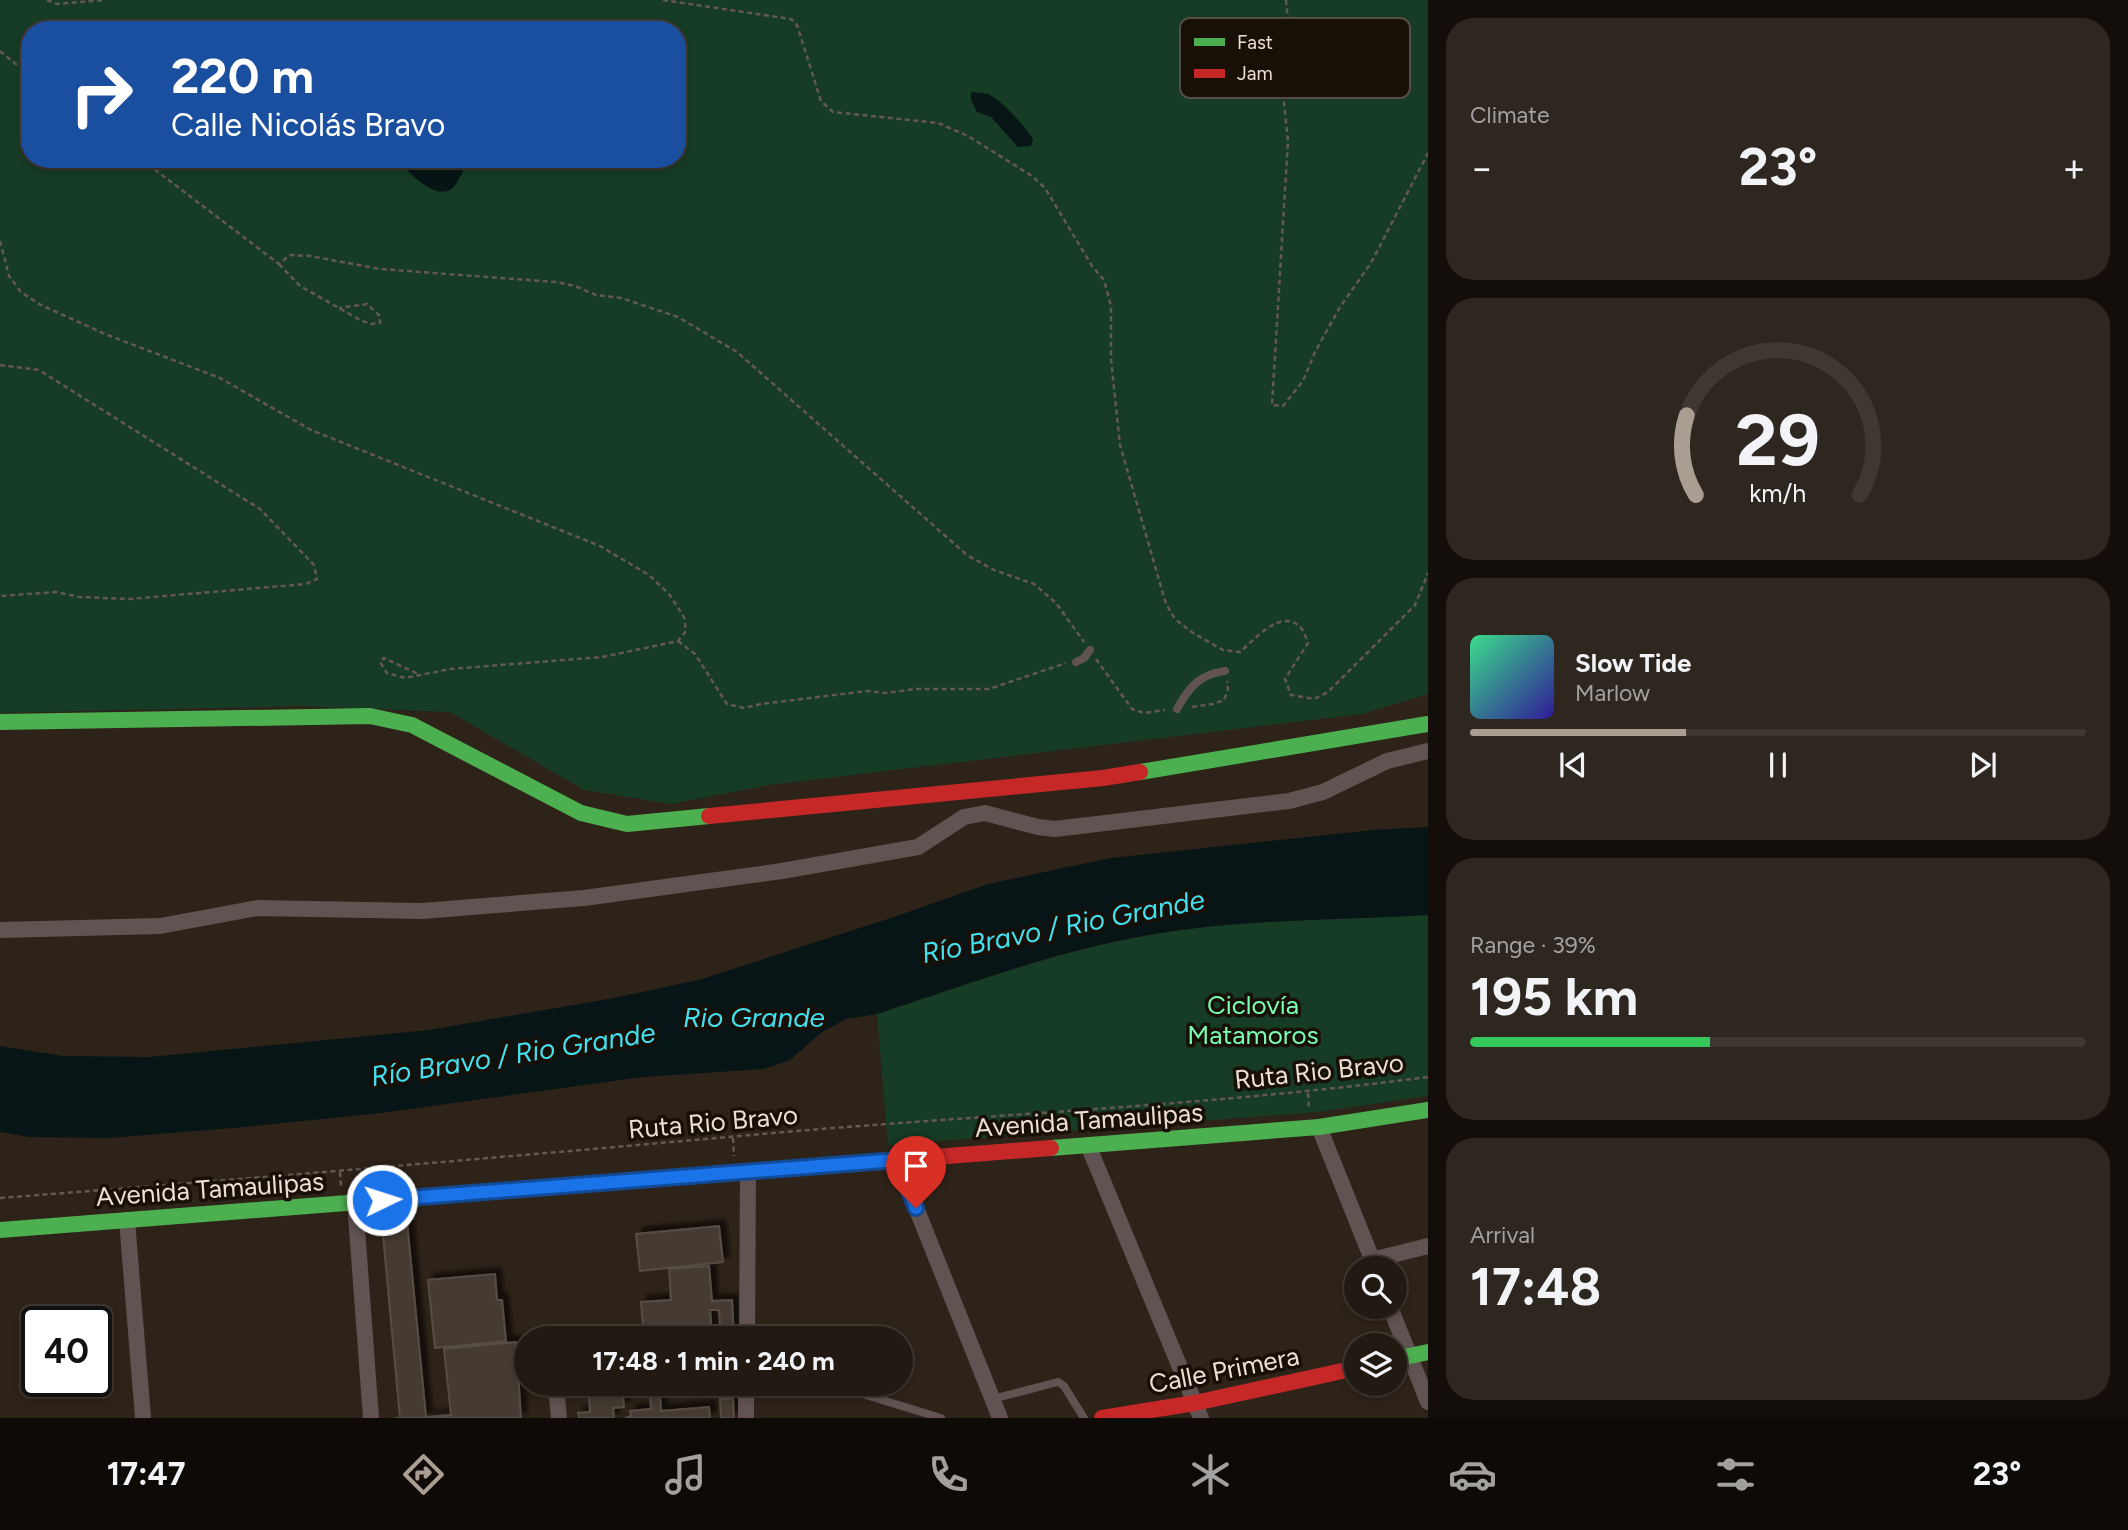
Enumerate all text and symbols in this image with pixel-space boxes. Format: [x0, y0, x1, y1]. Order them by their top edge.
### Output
legend [1180, 18, 1410, 98]
text: Fast [1237, 31, 1273, 54]
text: 220 m [171, 46, 314, 105]
icon: right [56, 49, 147, 140]
text: Jam [1237, 62, 1273, 85]
text: Climate [1470, 101, 1549, 129]
text: Calle Nicolás Bravo [171, 106, 445, 144]
text: 23° [1739, 136, 1817, 198]
text: − [1470, 145, 1494, 191]
text: + [2062, 145, 2086, 191]
text: 29 [1736, 396, 1820, 483]
text: km/h [1749, 478, 1807, 508]
text: Slow Tide [1575, 647, 1691, 679]
text: Marlow [1575, 679, 1650, 707]
icon: previous [1554, 746, 1592, 784]
icon: pause [1759, 746, 1797, 784]
icon: next [1964, 746, 2002, 784]
water label: Río Bravo / Rio Grande [919, 882, 1207, 970]
text: Range · 39% [1470, 931, 1596, 959]
text: 195 km [1470, 966, 1638, 1028]
park label: Ciclovía Matamoros [1187, 989, 1319, 1051]
water label: Rio Grande [683, 1000, 825, 1034]
water label: Río Bravo / Rio Grande [368, 1015, 658, 1093]
street label: Ruta Rio Bravo [1233, 1046, 1405, 1096]
street label: Avenida Tamaulipas [974, 1096, 1204, 1144]
street label: Ruta Rio Bravo [627, 1099, 799, 1145]
pin [886, 1136, 946, 1208]
icon: arrive [897, 1147, 935, 1185]
position arrow [345, 1163, 419, 1237]
street label: Avenida Tamaulipas [95, 1165, 325, 1213]
text: Arrival [1470, 1221, 1535, 1249]
map controls [1344, 1256, 1407, 1396]
button: search [1344, 1256, 1407, 1319]
text: 17:48 [1470, 1256, 1601, 1318]
speed limit sign: 40 [21, 1306, 112, 1397]
button: layers [1344, 1333, 1407, 1396]
street label: Calle Primera [1146, 1340, 1302, 1400]
text: 17:48 · 1 min · 240 m [592, 1345, 835, 1377]
icon: directions [399, 1450, 448, 1499]
icon: music [661, 1450, 710, 1499]
icon: phone [924, 1450, 973, 1499]
icon: climate [1186, 1450, 1235, 1499]
icon: car [1448, 1450, 1497, 1499]
icon: filters [1711, 1450, 1760, 1499]
text: 17:47 [107, 1455, 186, 1493]
text: 23° [1973, 1455, 2021, 1493]

